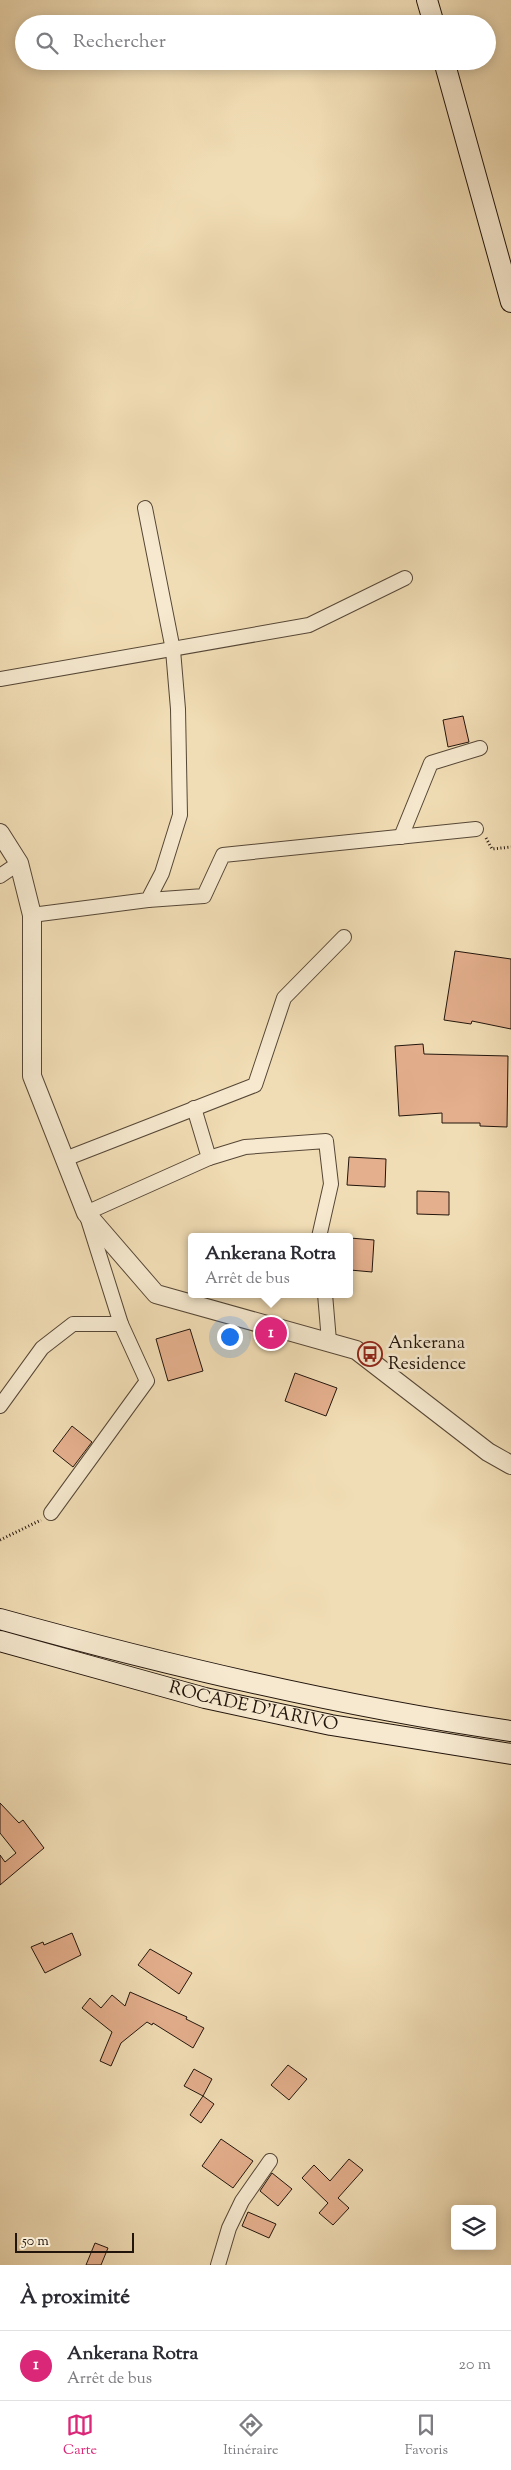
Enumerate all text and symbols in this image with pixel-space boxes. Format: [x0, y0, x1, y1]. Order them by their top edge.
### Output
search box [15, 15, 496, 70]
icon: search [33, 29, 61, 57]
text: Rechercher [73, 29, 166, 56]
popup [188, 1233, 353, 1298]
text: Ankerana Rotra [205, 1241, 336, 1268]
text: Arrêt de bus [205, 1268, 290, 1291]
pin: 1 [255, 1314, 287, 1352]
your location [217, 1324, 243, 1350]
place label: Ankerana Residence [388, 1331, 466, 1378]
bus stop icon: Ankerana Residence [357, 1341, 383, 1367]
street label: ROCADE D'IARIVO [166, 1675, 340, 1739]
map controls [451, 2205, 496, 2250]
button: layers [451, 2205, 496, 2250]
scale bar [15, 2230, 134, 2253]
text: 50 m [22, 2232, 49, 2252]
text: À proximité [20, 2283, 130, 2313]
text: Ankerana Rotra [67, 2341, 198, 2368]
text: 1 [33, 2354, 39, 2377]
text: 20 m [458, 2354, 491, 2377]
text: Arrêt de bus [67, 2368, 152, 2391]
tab: Carte [63, 2411, 97, 2461]
tab: Itinéraire [223, 2411, 279, 2461]
tab: Favoris [405, 2411, 448, 2461]

